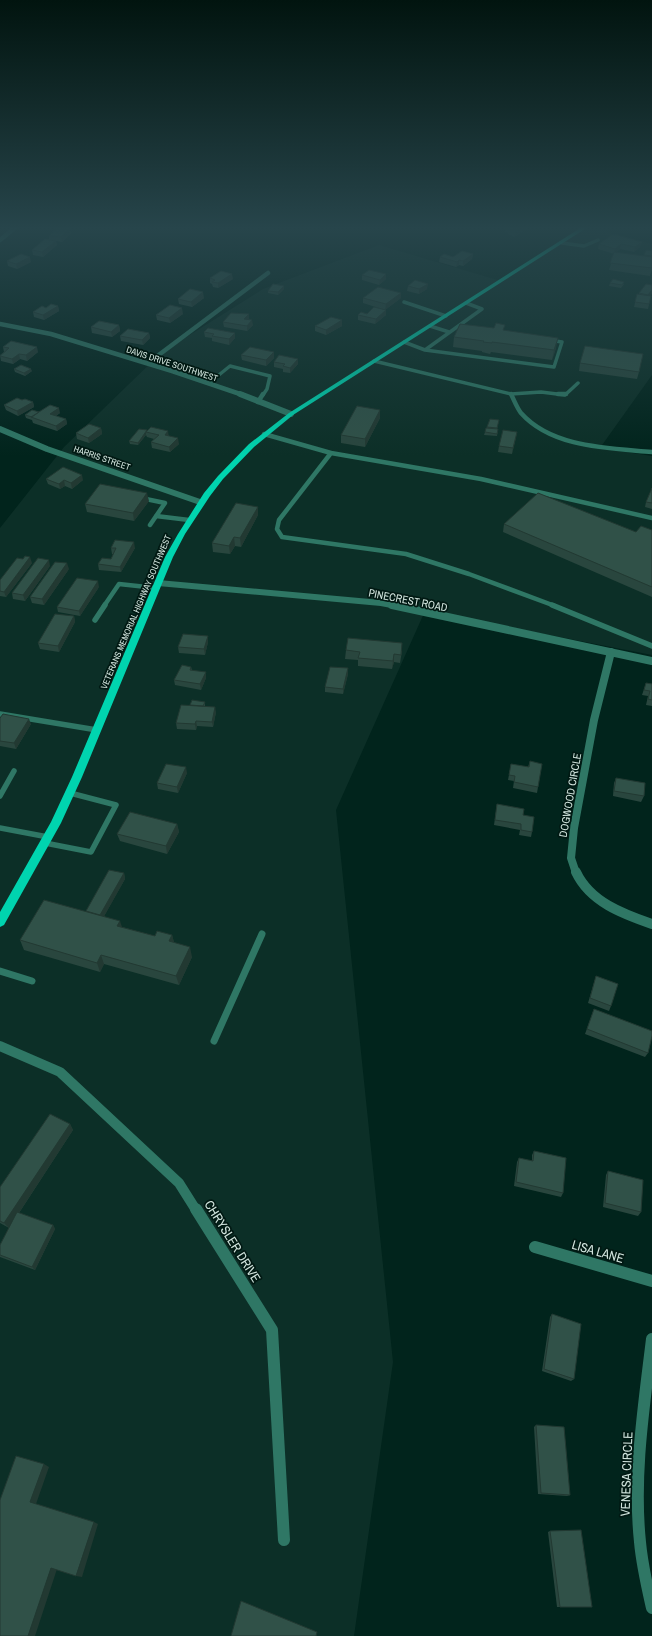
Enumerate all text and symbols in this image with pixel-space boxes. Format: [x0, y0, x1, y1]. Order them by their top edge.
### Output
street label: DAVIS DRIVE SOUTHWEST [125, 344, 220, 385]
street label: HARRIS STREET [72, 443, 132, 473]
street label: VETERANS MEMORIAL HIGHWAY SOUTHWEST [98, 533, 174, 691]
street label: PINECREST ROAD [367, 585, 449, 615]
street label: DOGWOOD CIRCLE [556, 752, 584, 838]
street label: CHRYSLER DRIVE [201, 1197, 265, 1285]
street label: LISA LANE [570, 1236, 626, 1267]
street label: VENESA CIRCLE [617, 1431, 636, 1517]

